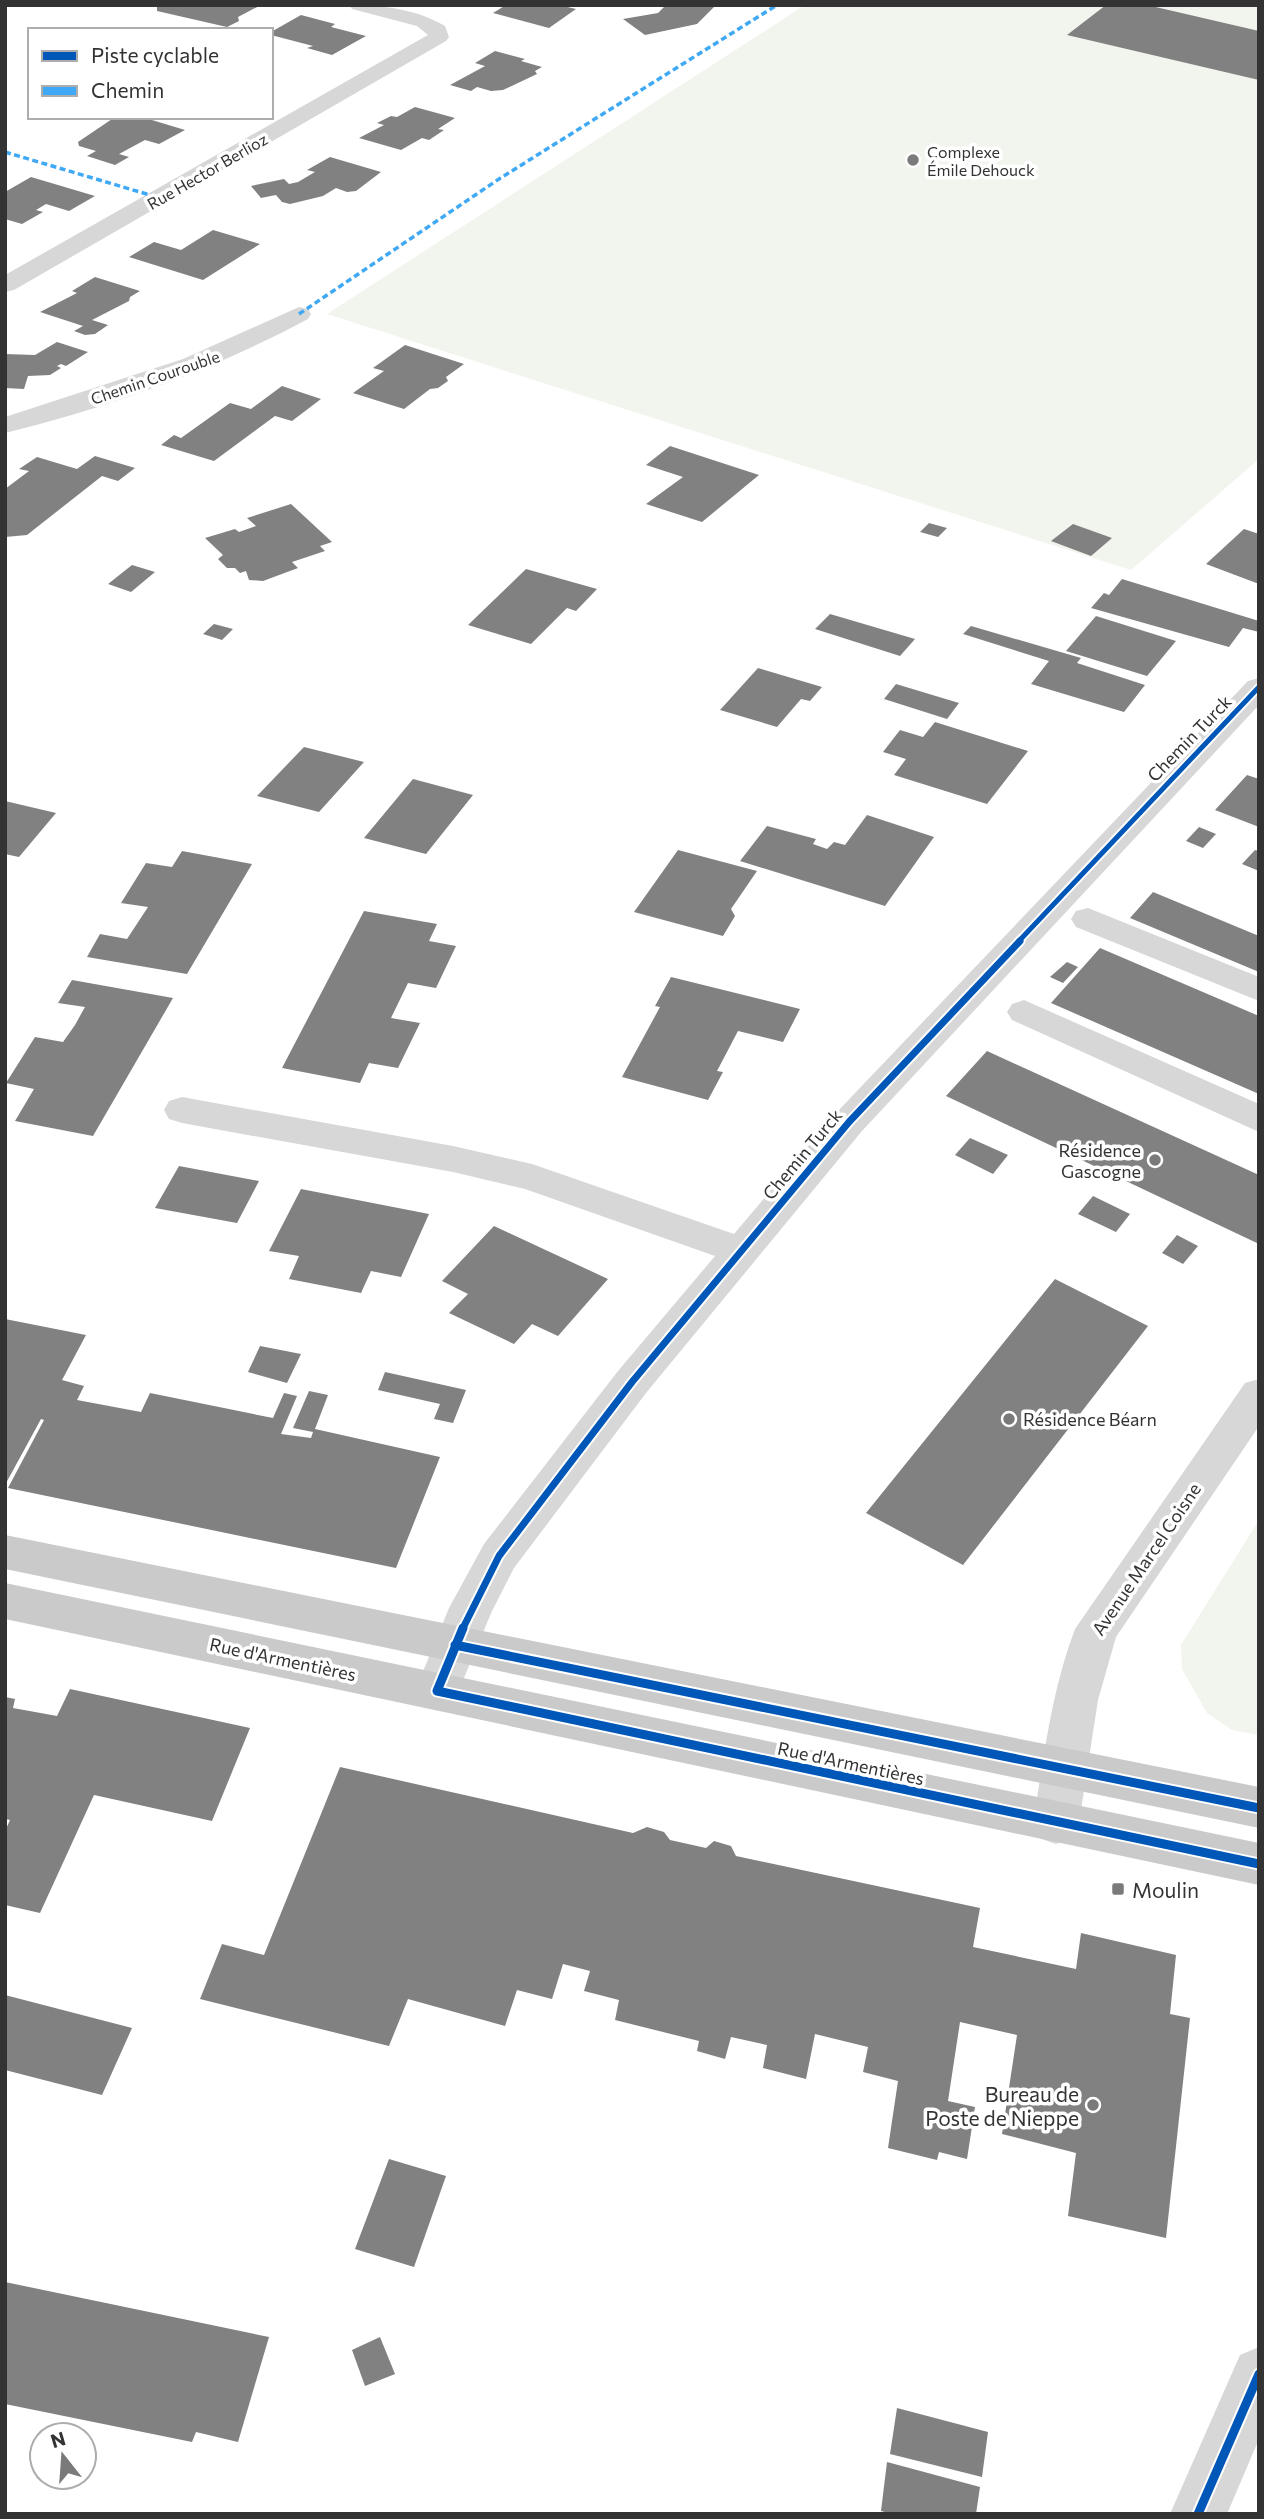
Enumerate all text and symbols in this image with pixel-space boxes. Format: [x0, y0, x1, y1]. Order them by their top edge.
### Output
legend [28, 28, 273, 119]
text: Piste cyclable [91, 42, 219, 67]
text: Chemin [91, 77, 164, 102]
street label: Rue Hector Berlioz [143, 129, 271, 213]
place label: Complexe Émile Dehouck [927, 142, 1035, 179]
marker: Complexe Émile Dehouck [905, 152, 921, 168]
street label: Chemin Courouble [88, 346, 222, 408]
street label: Chemin Turck [1142, 690, 1236, 786]
street label: Chemin Turck [758, 1104, 847, 1204]
place label: Résidence Gascogne [1059, 1139, 1141, 1182]
marker: Résidence Gascogne [1147, 1152, 1163, 1168]
place label: Résidence Béarn [1023, 1408, 1157, 1430]
marker: Résidence Béarn [1001, 1411, 1017, 1427]
street label: Avenue Marcel Coisne [1087, 1479, 1205, 1639]
street label: Rue d'Armentières [208, 1633, 358, 1685]
street label: Rue d'Armentières [776, 1737, 926, 1789]
place label: Moulin [1132, 1877, 1199, 1902]
marker: Moulin [1110, 1881, 1126, 1897]
place label: Bureau de Poste de Nieppe [925, 2081, 1079, 2130]
marker: Bureau de Poste de Nieppe [1085, 2097, 1101, 2113]
north arrow [28, 2421, 98, 2491]
text: N [48, 2426, 68, 2452]

